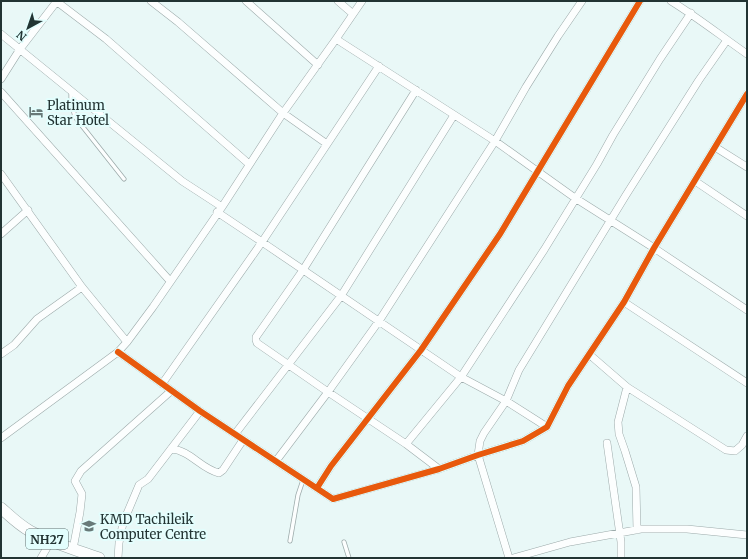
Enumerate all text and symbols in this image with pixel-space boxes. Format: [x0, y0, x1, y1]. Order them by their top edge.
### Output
north arrow [8, 8, 48, 48]
text: N [14, 27, 29, 44]
place label: Platinum Star Hotel [47, 97, 109, 129]
hotel icon: Platinum Star Hotel [28, 104, 44, 120]
place label: KMD Tachileik Computer Centre [100, 511, 206, 543]
school or university icon: KMD Tachileik Computer Centre [81, 518, 97, 534]
road number: NH27 [26, 529, 68, 549]

